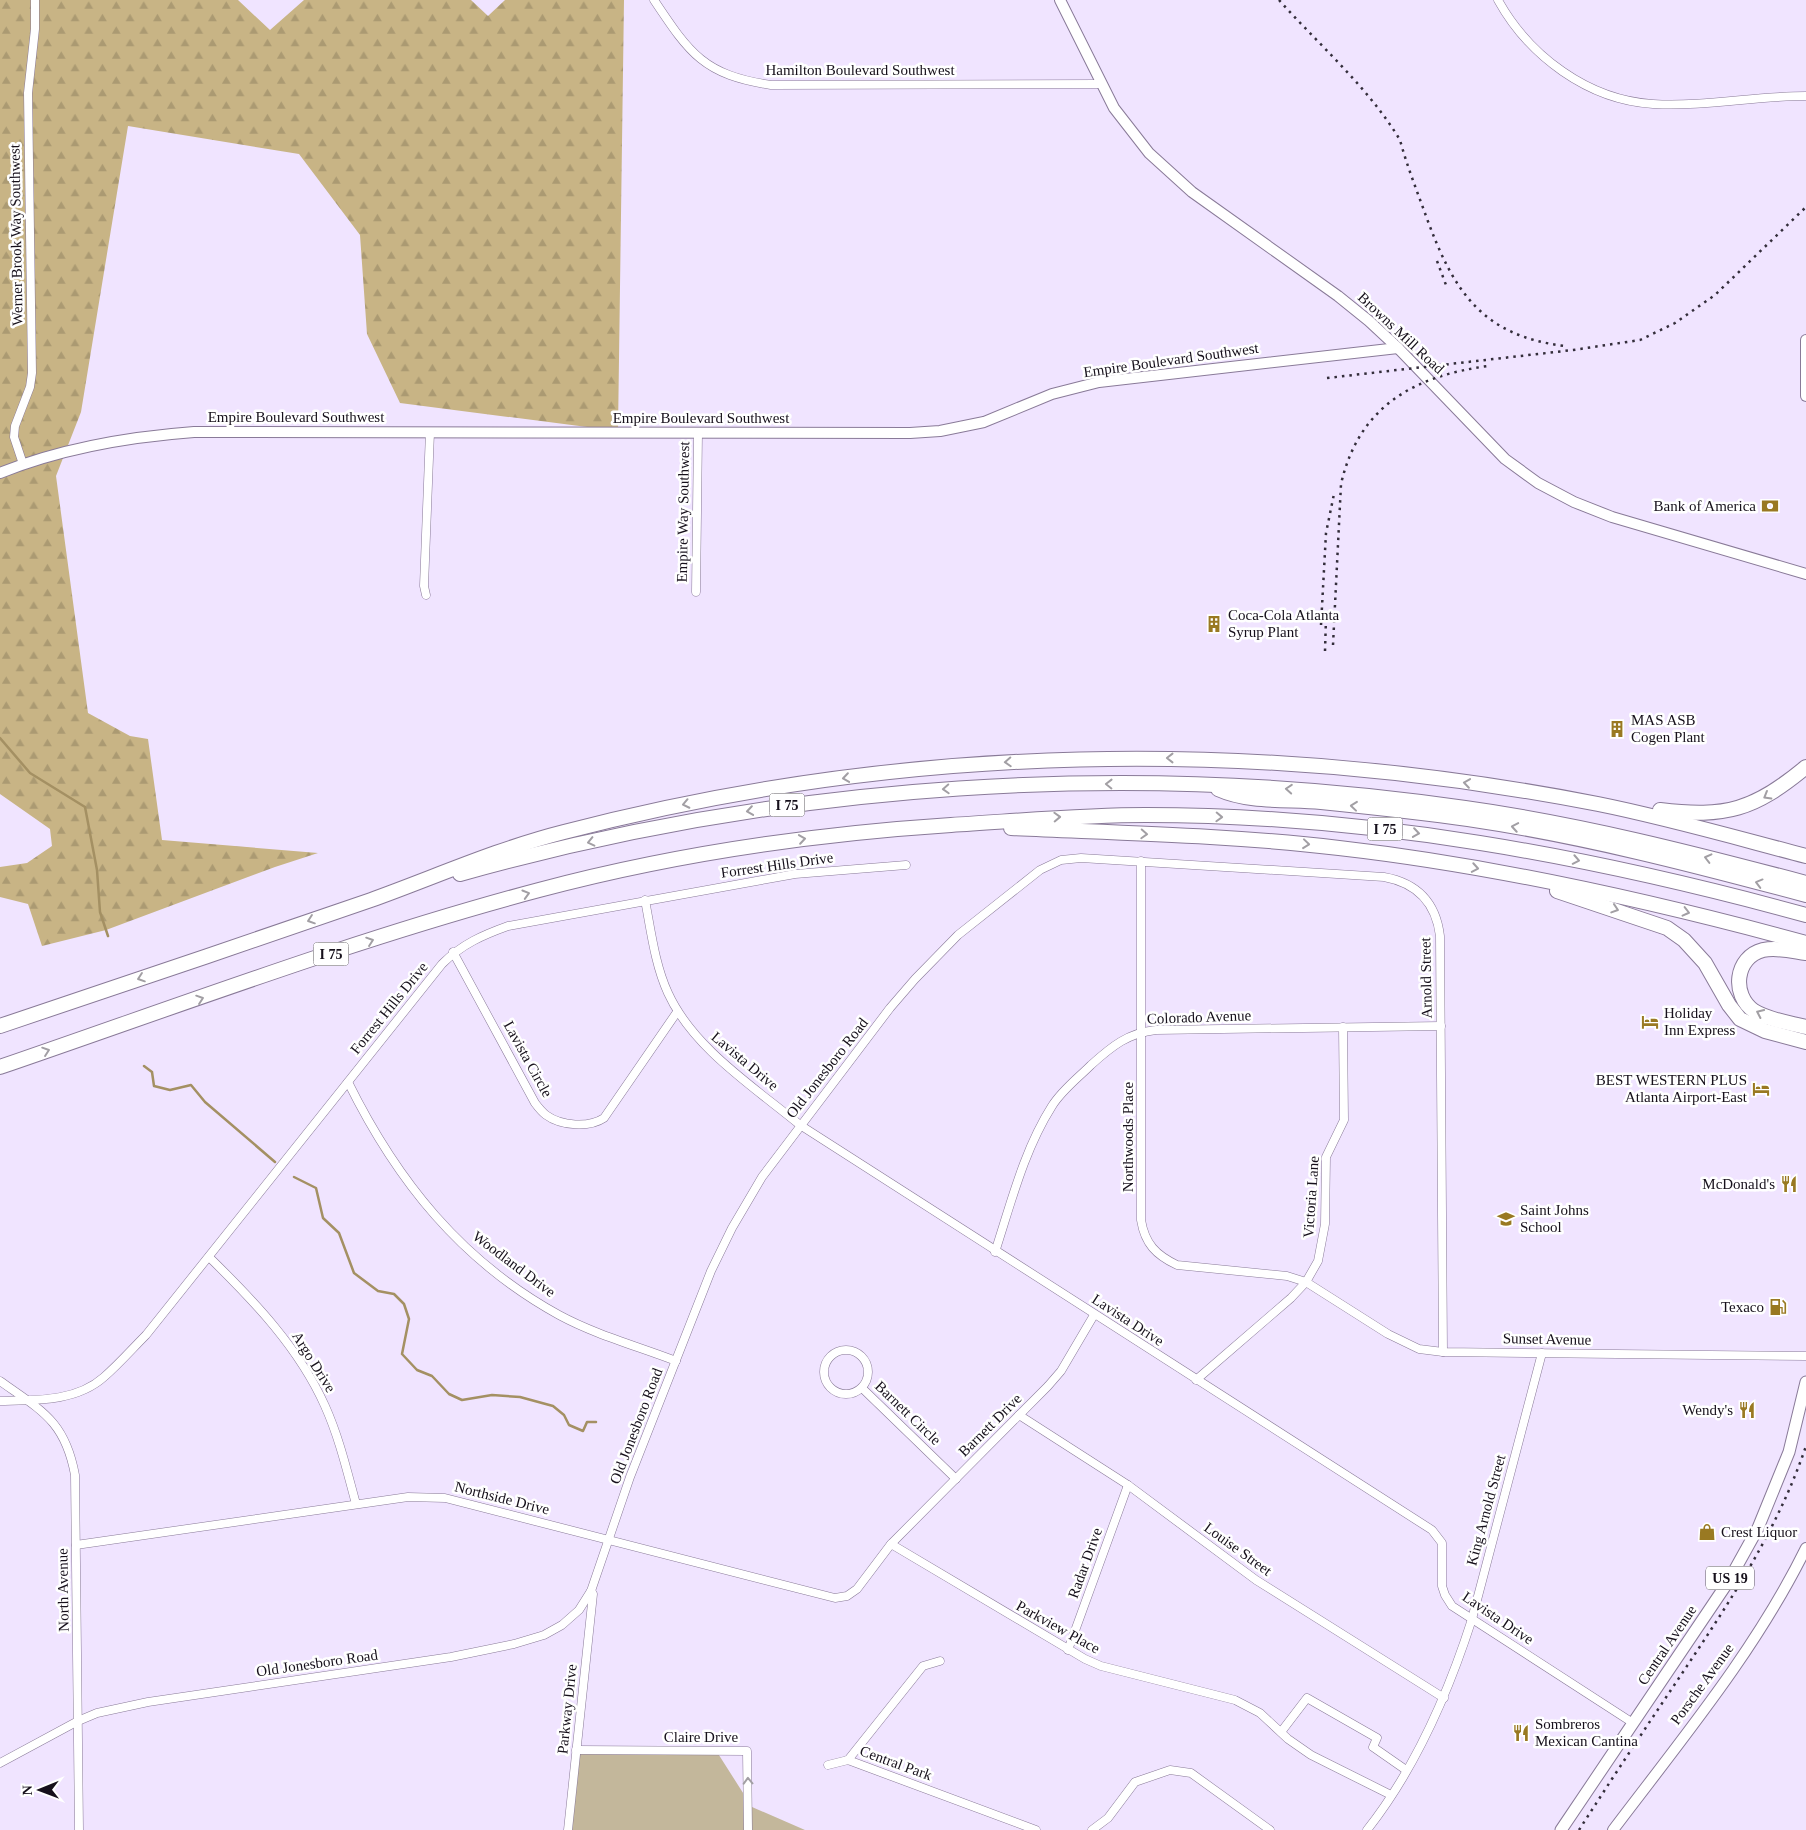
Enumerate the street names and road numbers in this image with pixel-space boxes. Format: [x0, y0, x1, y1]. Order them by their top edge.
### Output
street label: Hamilton Boulevard Southwest [765, 62, 955, 78]
street label: Werner Brook Way Southwest [6, 143, 26, 326]
street label: Browns Mill Road [1355, 289, 1448, 377]
street label: Empire Boulevard Southwest [1082, 340, 1260, 380]
street label: Empire Boulevard Southwest [208, 409, 385, 425]
street label: Empire Boulevard Southwest [613, 410, 790, 426]
street label: Empire Way Southwest [674, 441, 692, 583]
road number: I 75 [770, 794, 804, 816]
road number: I 75 [1368, 818, 1402, 841]
street label: Forrest Hills Drive [720, 849, 835, 881]
street label: Arnold Street [1417, 936, 1435, 1019]
road number: I 75 [314, 942, 348, 966]
street label: Forrest Hills Drive [347, 959, 431, 1057]
street label: Colorado Avenue [1147, 1007, 1252, 1027]
street label: Old Jonesboro Road [783, 1014, 871, 1121]
street label: Lavista Circle [501, 1018, 556, 1100]
street label: Lavista Drive [708, 1028, 782, 1094]
street label: Northwoods Place [1120, 1081, 1136, 1192]
street label: Victoria Lane [1300, 1155, 1322, 1238]
street label: Woodland Drive [470, 1228, 559, 1300]
street label: Lavista Drive [1089, 1291, 1167, 1349]
street label: Argo Drive [289, 1329, 339, 1396]
street label: Sunset Avenue [1503, 1330, 1592, 1348]
street label: Old Jonesboro Road [607, 1365, 666, 1486]
street label: Barnett Circle [872, 1378, 944, 1448]
street label: Barnett Drive [955, 1390, 1025, 1460]
street label: King Arnold Street [1463, 1452, 1509, 1567]
street label: Northside Drive [453, 1478, 551, 1518]
street label: Louise Street [1201, 1519, 1276, 1579]
street label: Radar Drive [1065, 1525, 1105, 1600]
street label: North Avenue [54, 1548, 72, 1632]
road number: US 19 [1706, 1566, 1754, 1590]
street label: Lavista Drive [1460, 1588, 1537, 1648]
street label: Parkview Place [1013, 1597, 1103, 1657]
street label: Central Avenue [1634, 1602, 1700, 1688]
street label: Porsche Avenue [1667, 1640, 1737, 1728]
street label: Old Jonesboro Road [255, 1646, 379, 1679]
street label: Parkway Drive [554, 1663, 580, 1755]
street label: Claire Drive [664, 1729, 739, 1745]
street label: Central Park [858, 1743, 935, 1784]

